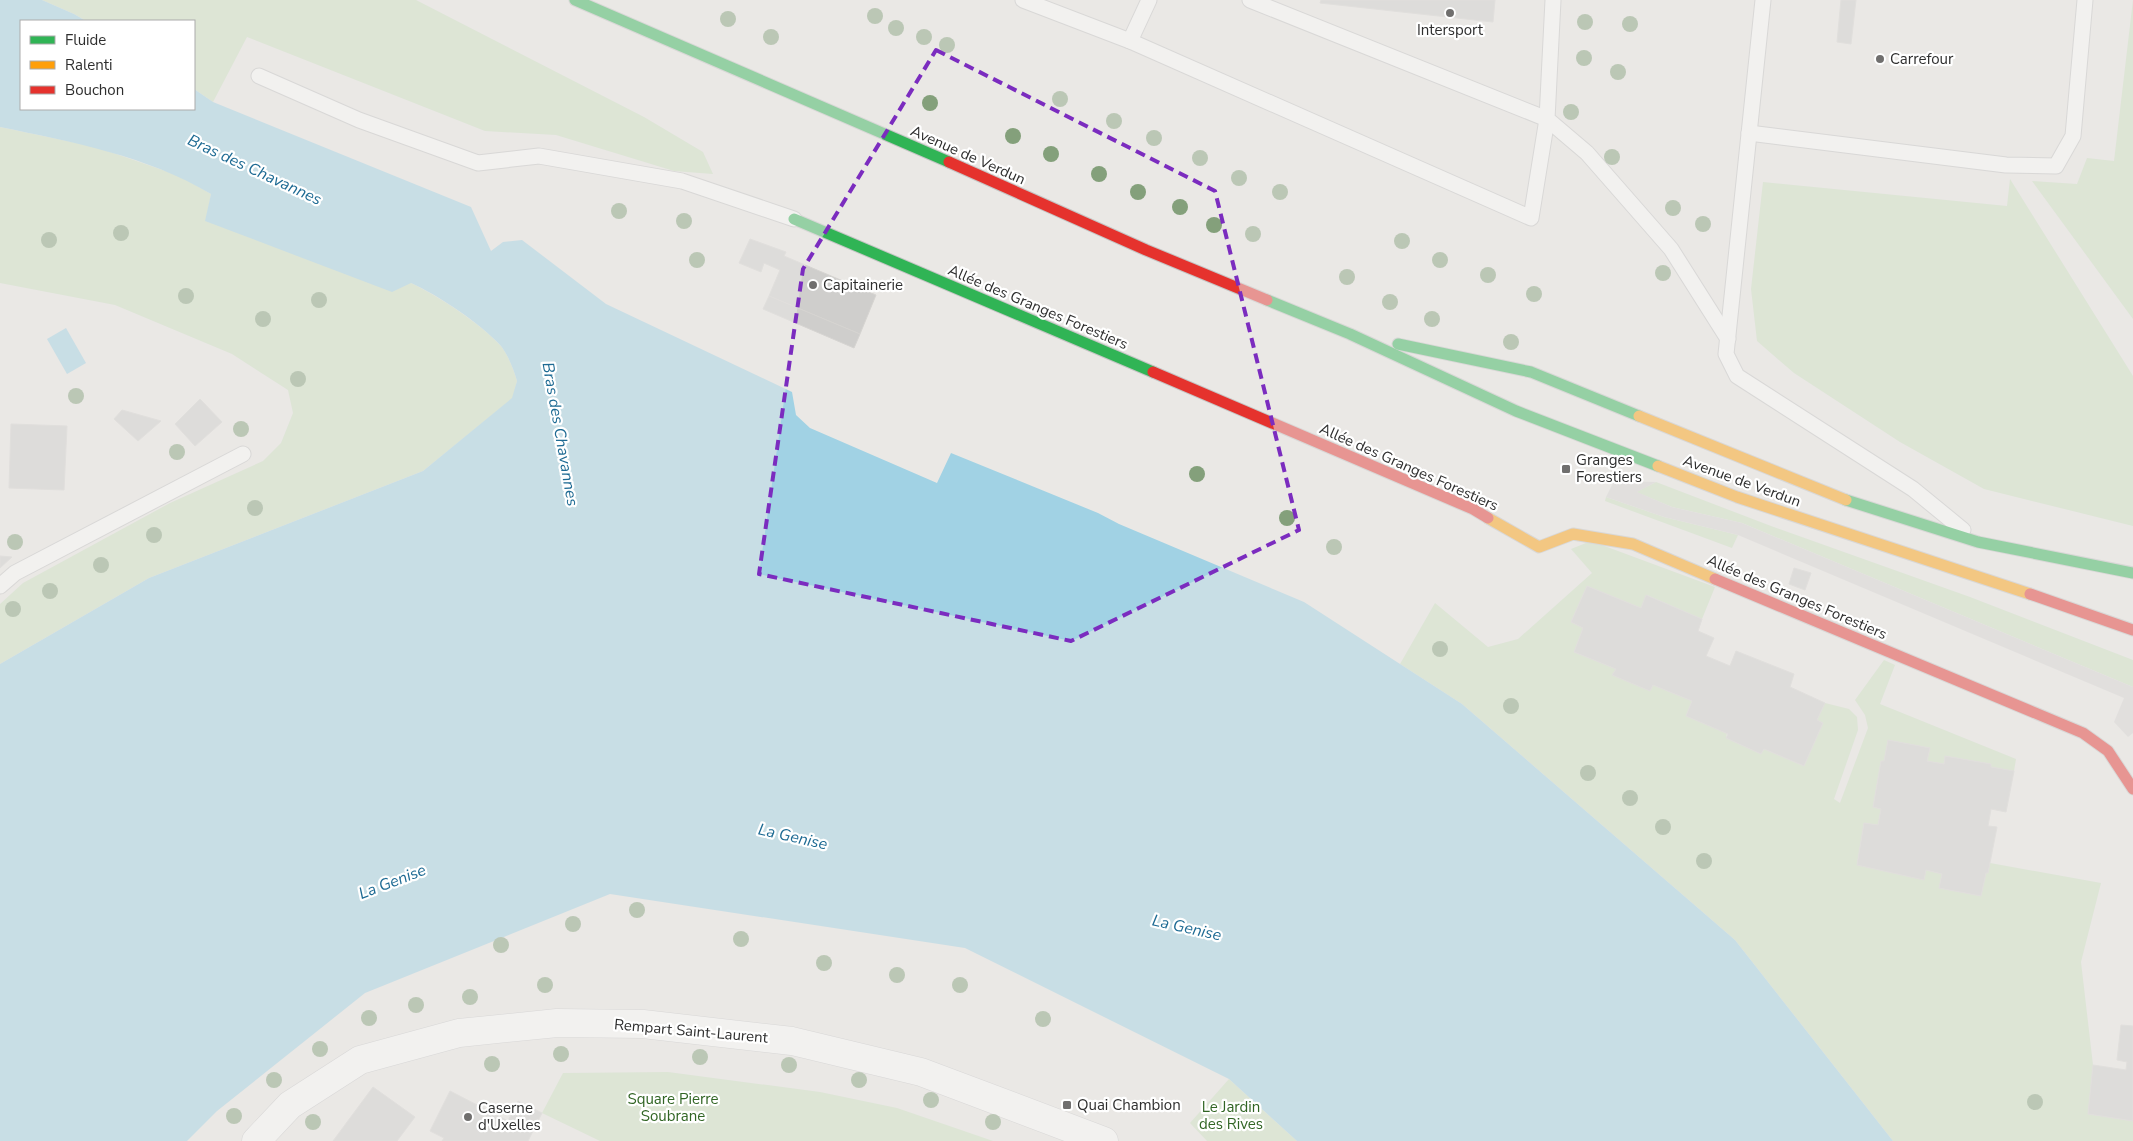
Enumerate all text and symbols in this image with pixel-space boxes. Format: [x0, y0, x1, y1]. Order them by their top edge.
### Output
marker: Intersport [1444, 7, 1456, 19]
legend [20, 20, 195, 110]
place label: Intersport [1417, 20, 1484, 40]
text: Fluide [65, 30, 106, 50]
place label: Carrefour [1890, 49, 1954, 69]
marker: Carrefour [1874, 53, 1886, 65]
text: Ralenti [65, 55, 113, 75]
text: Bouchon [65, 80, 124, 100]
street label: Avenue de Verdun [907, 121, 1029, 189]
water label: Bras des Chavannes [184, 129, 325, 211]
street label: Allée des Granges Forestiers [945, 260, 1131, 354]
place label: Capitainerie [823, 275, 903, 295]
marker: Capitainerie [807, 279, 819, 291]
water label: Bras des Chavannes [537, 361, 584, 508]
street label: Allée des Granges Forestiers [1316, 418, 1502, 516]
place label: Granges Forestiers [1576, 450, 1642, 487]
street label: Avenue de Verdun [1680, 450, 1804, 512]
marker: Granges Forestiers [1560, 463, 1572, 475]
street label: Allée des Granges Forestiers [1704, 550, 1890, 644]
water label: La Genise [756, 818, 830, 856]
water label: La Genise [356, 859, 430, 905]
water label: La Genise [1150, 909, 1224, 947]
street label: Rempart Saint-Laurent [613, 1014, 770, 1048]
park label: Square Pierre Soubrane [627, 1089, 719, 1126]
place label: Quai Chambion [1077, 1095, 1181, 1115]
park label: Le Jardin des Rives [1199, 1097, 1263, 1134]
place label: Caserne d'Uxelles [478, 1098, 541, 1135]
marker: Quai Chambion [1061, 1099, 1073, 1111]
marker: Caserne d'Uxelles [462, 1111, 474, 1123]

